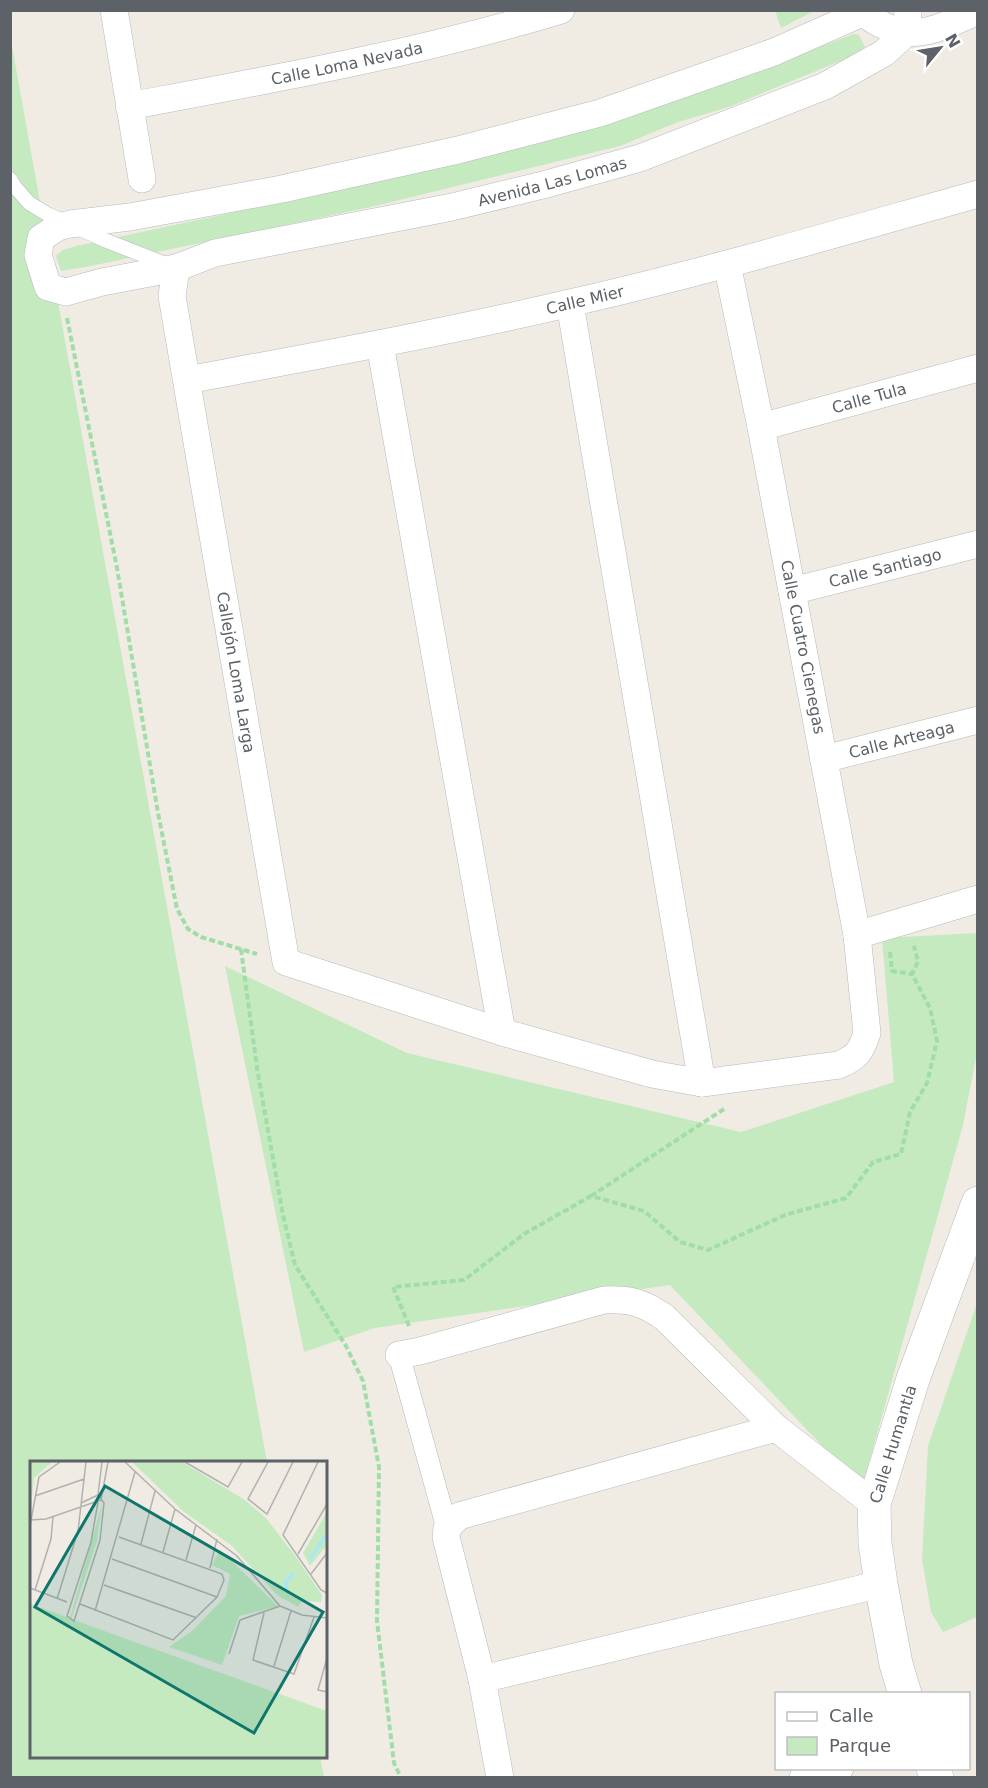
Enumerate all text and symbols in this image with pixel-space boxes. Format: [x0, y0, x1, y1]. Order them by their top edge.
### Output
north arrow [910, 18, 970, 78]
text: N [941, 30, 964, 51]
street label: Calle Loma Nevada [269, 38, 425, 89]
street label: Avenida Las Lomas [476, 153, 629, 210]
street label: Calle Mier [544, 281, 626, 318]
street label: Calle Tula [830, 378, 909, 417]
street label: Calle Santiago [827, 544, 943, 591]
street label: Calle Cuatro Cienegas [777, 558, 829, 736]
street label: Callejón Loma Larga [213, 590, 260, 754]
street label: Calle Arteaga [847, 717, 956, 762]
street label: Calle Humantla [865, 1382, 920, 1506]
inset map [30, 1461, 327, 1758]
legend [775, 1692, 970, 1770]
text: Calle [829, 1705, 874, 1726]
text: Parque [829, 1735, 891, 1756]

